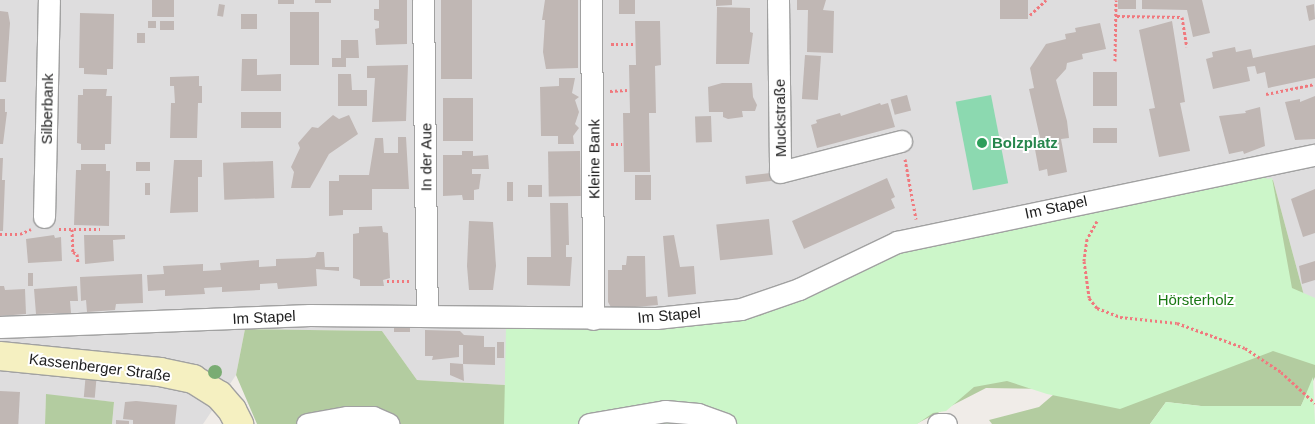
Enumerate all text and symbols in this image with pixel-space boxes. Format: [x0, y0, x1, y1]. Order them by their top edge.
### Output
street label: Silberbank [37, 73, 57, 145]
street label: Muckstraße [770, 79, 790, 157]
street label: Kleine Bank [585, 119, 603, 199]
street label: In der Aue [417, 122, 435, 192]
place label: Bolzplatz [992, 134, 1058, 152]
marker: Bolzplatz [976, 137, 988, 149]
street label: Im Stapel [1023, 192, 1089, 222]
park label: Hörsterholz [1158, 291, 1234, 309]
street label: Im Stapel [637, 303, 701, 327]
street label: Im Stapel [232, 306, 296, 328]
street label: Kassenberger Straße [28, 349, 172, 385]

